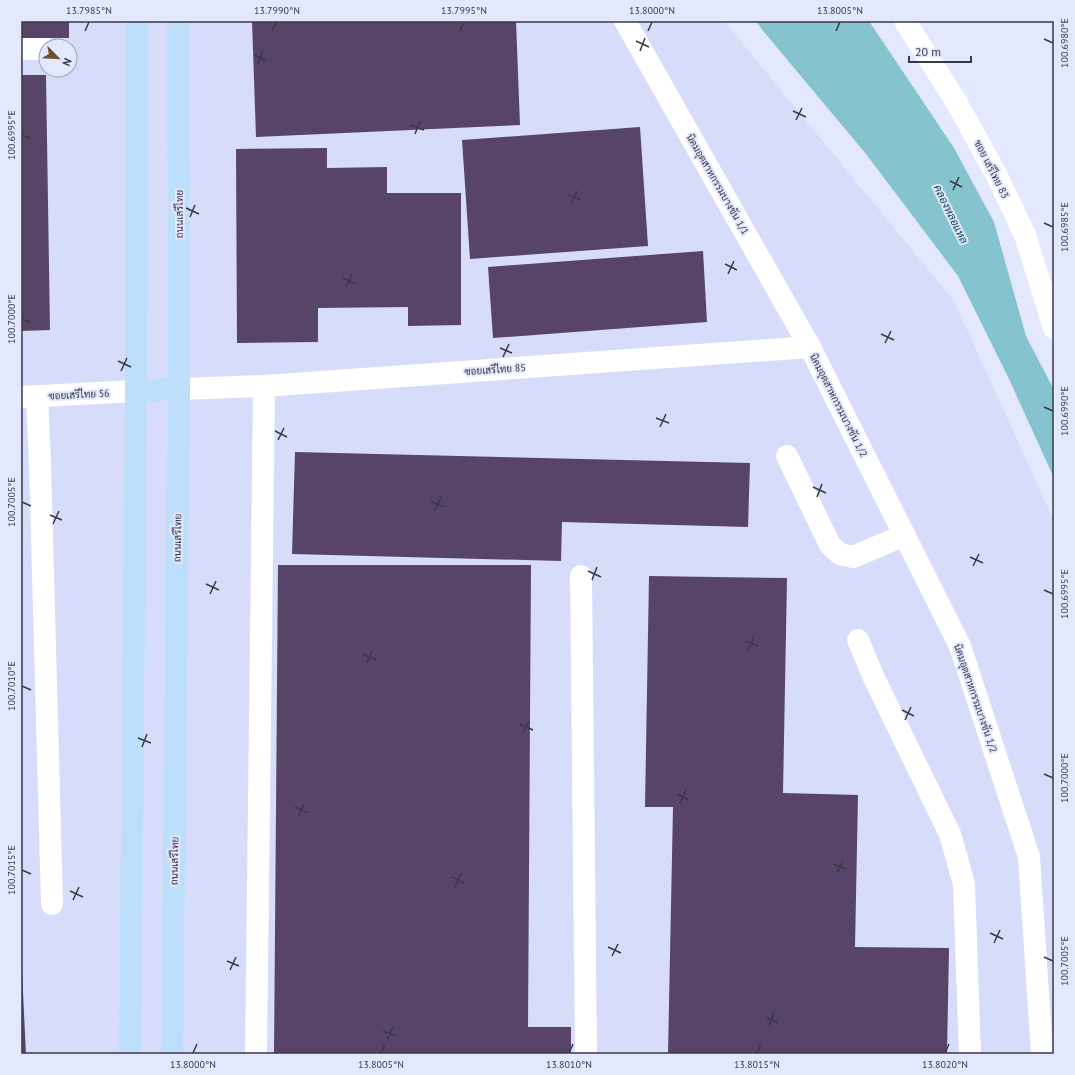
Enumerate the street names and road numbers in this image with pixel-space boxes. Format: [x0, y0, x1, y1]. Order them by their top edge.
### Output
street label: นิคมอุตสาหกรรมบางชัน 1/1 [682, 131, 752, 238]
street label: ซอย เสรีไทย 83 [971, 138, 1012, 201]
street label: ถนนเสรีไทย [173, 190, 186, 238]
street label: นิคมอุตสาหกรรมบางชัน 1/2 [806, 351, 870, 460]
street label: ซอยเสรีไทย 85 [464, 361, 526, 378]
street label: ซอยเสรีไทย 56 [48, 386, 110, 403]
street label: ถนนเสรีไทย [171, 514, 184, 562]
street label: นิคมอุตสาหกรรมบางชัน 1/2 [950, 642, 1000, 755]
street label: ถนนเสรีไทย [168, 837, 181, 885]

